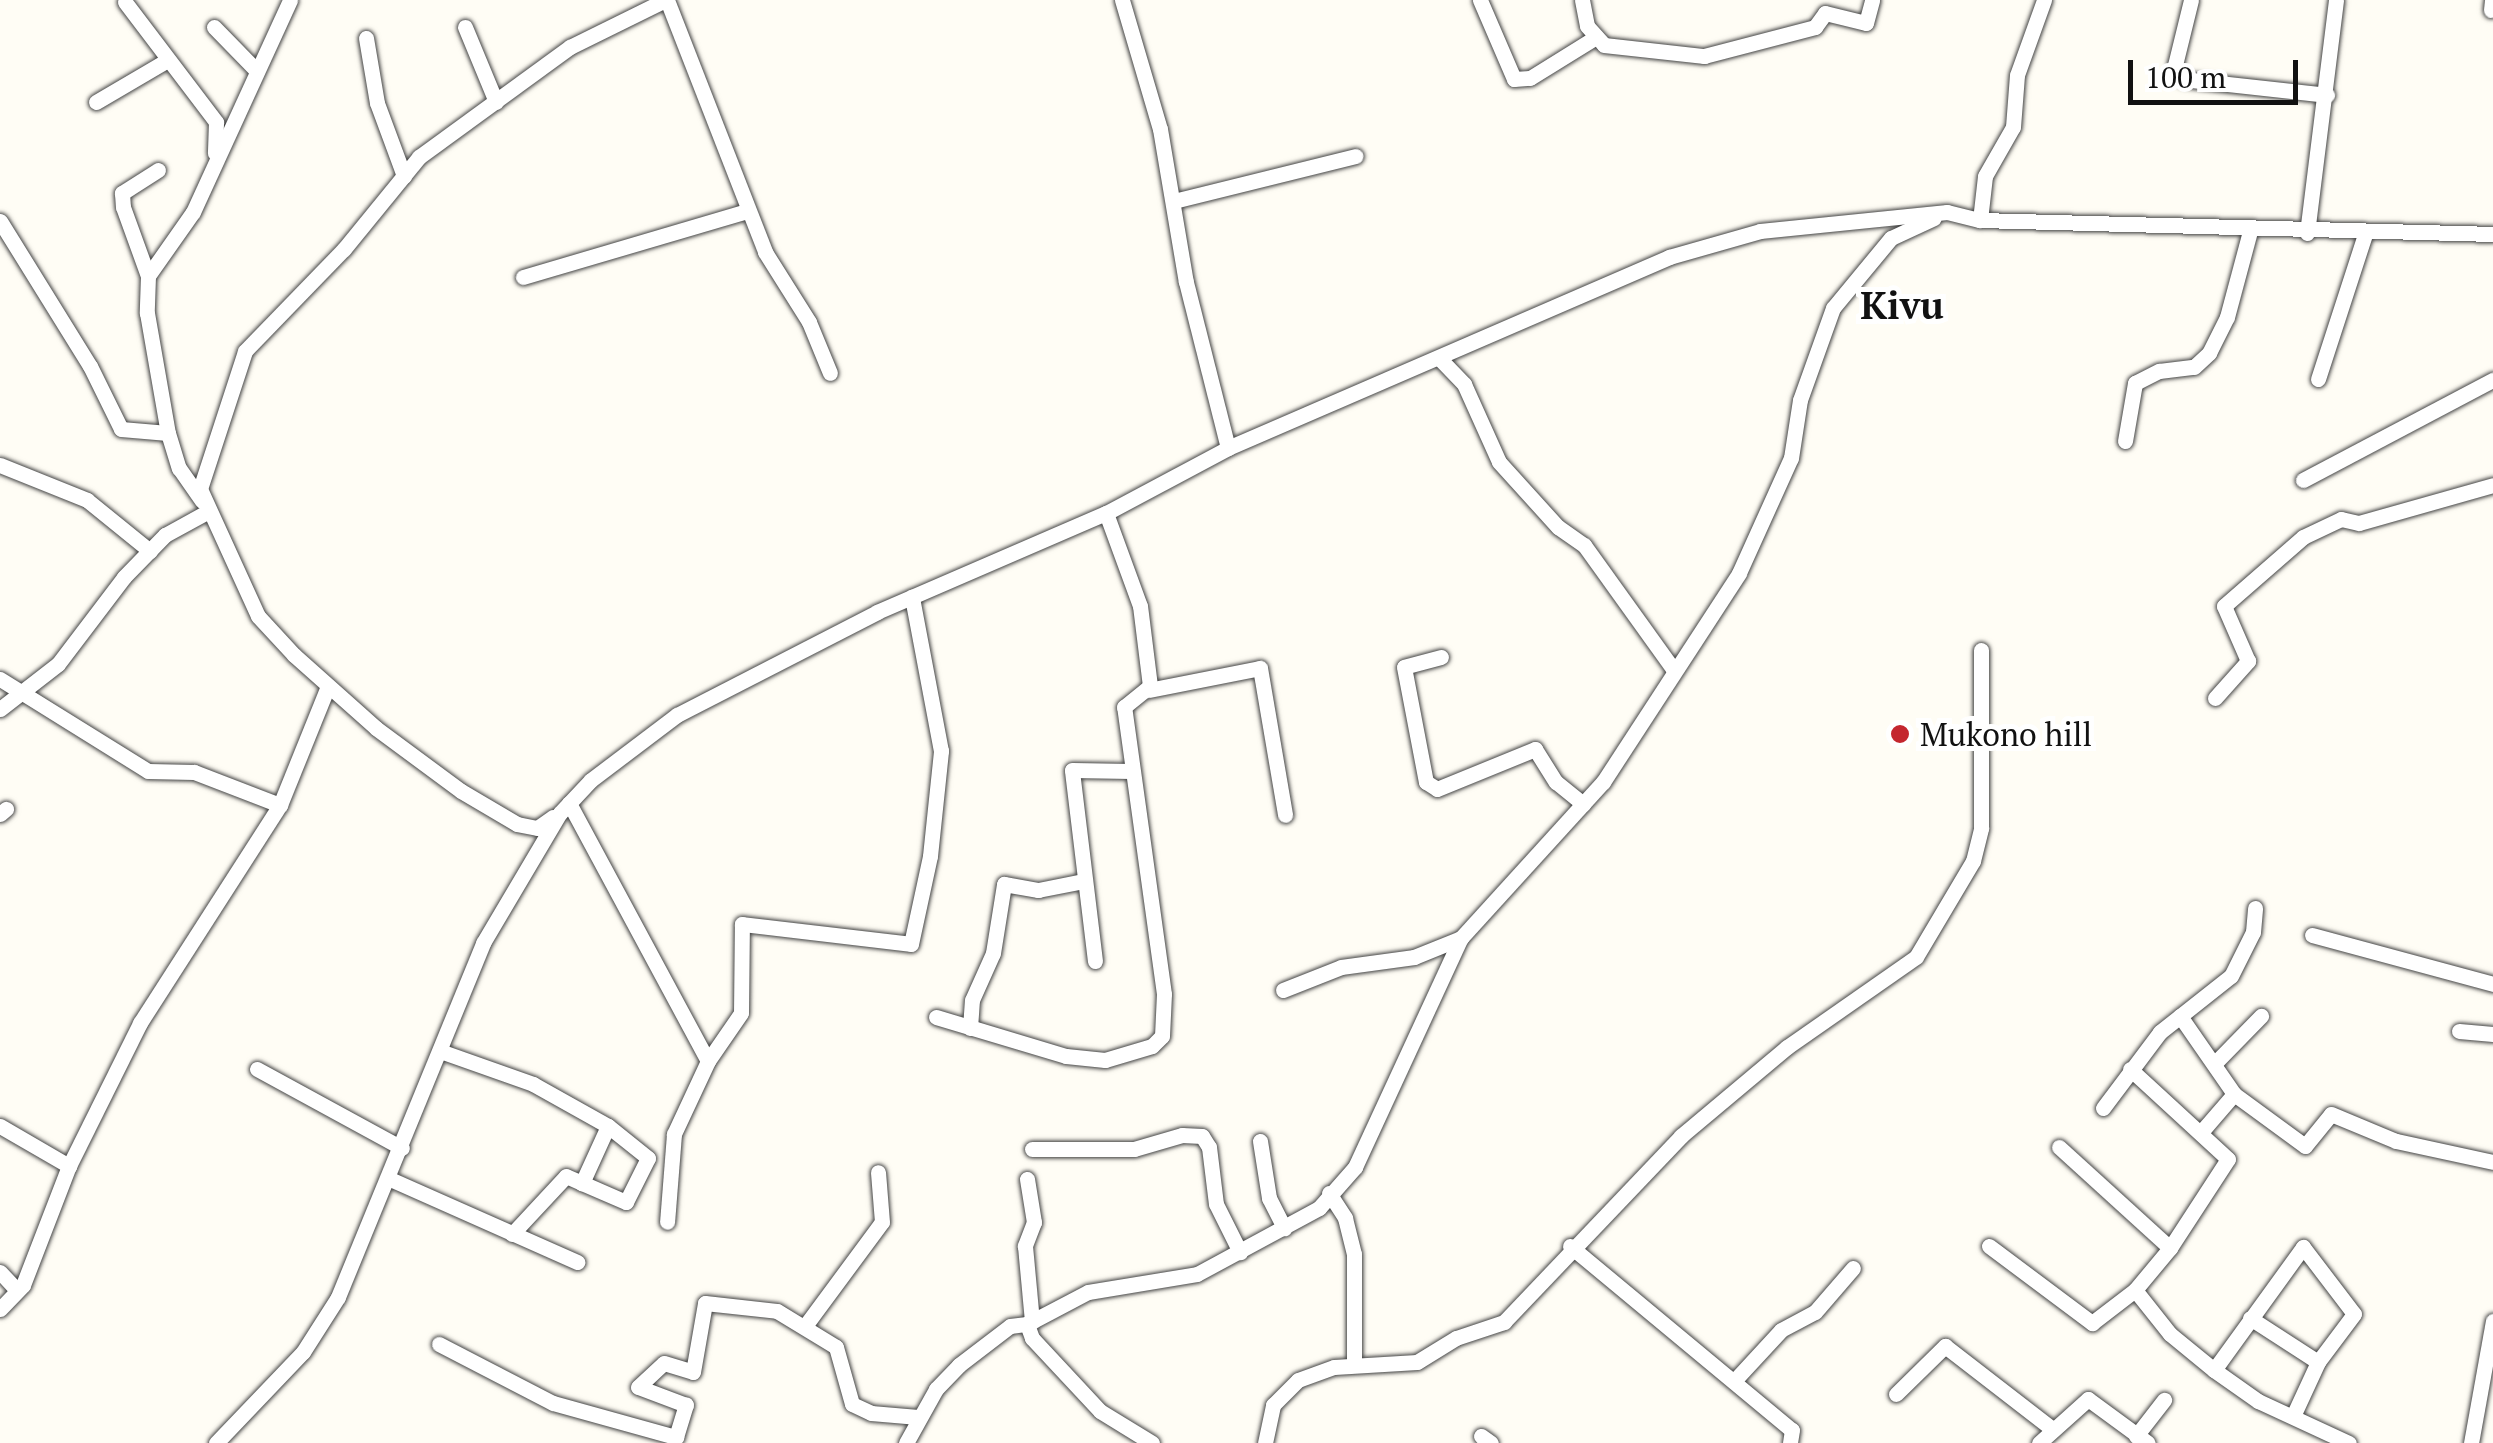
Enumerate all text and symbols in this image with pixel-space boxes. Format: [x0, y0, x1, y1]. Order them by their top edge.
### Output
scale bar [2133, 40, 2303, 102]
text: 100 m [2145, 57, 2226, 97]
district label: Kivu [1860, 283, 1944, 329]
place label: Mukono hill [1920, 715, 2092, 753]
marker: Mukono hill [1889, 723, 1911, 745]

